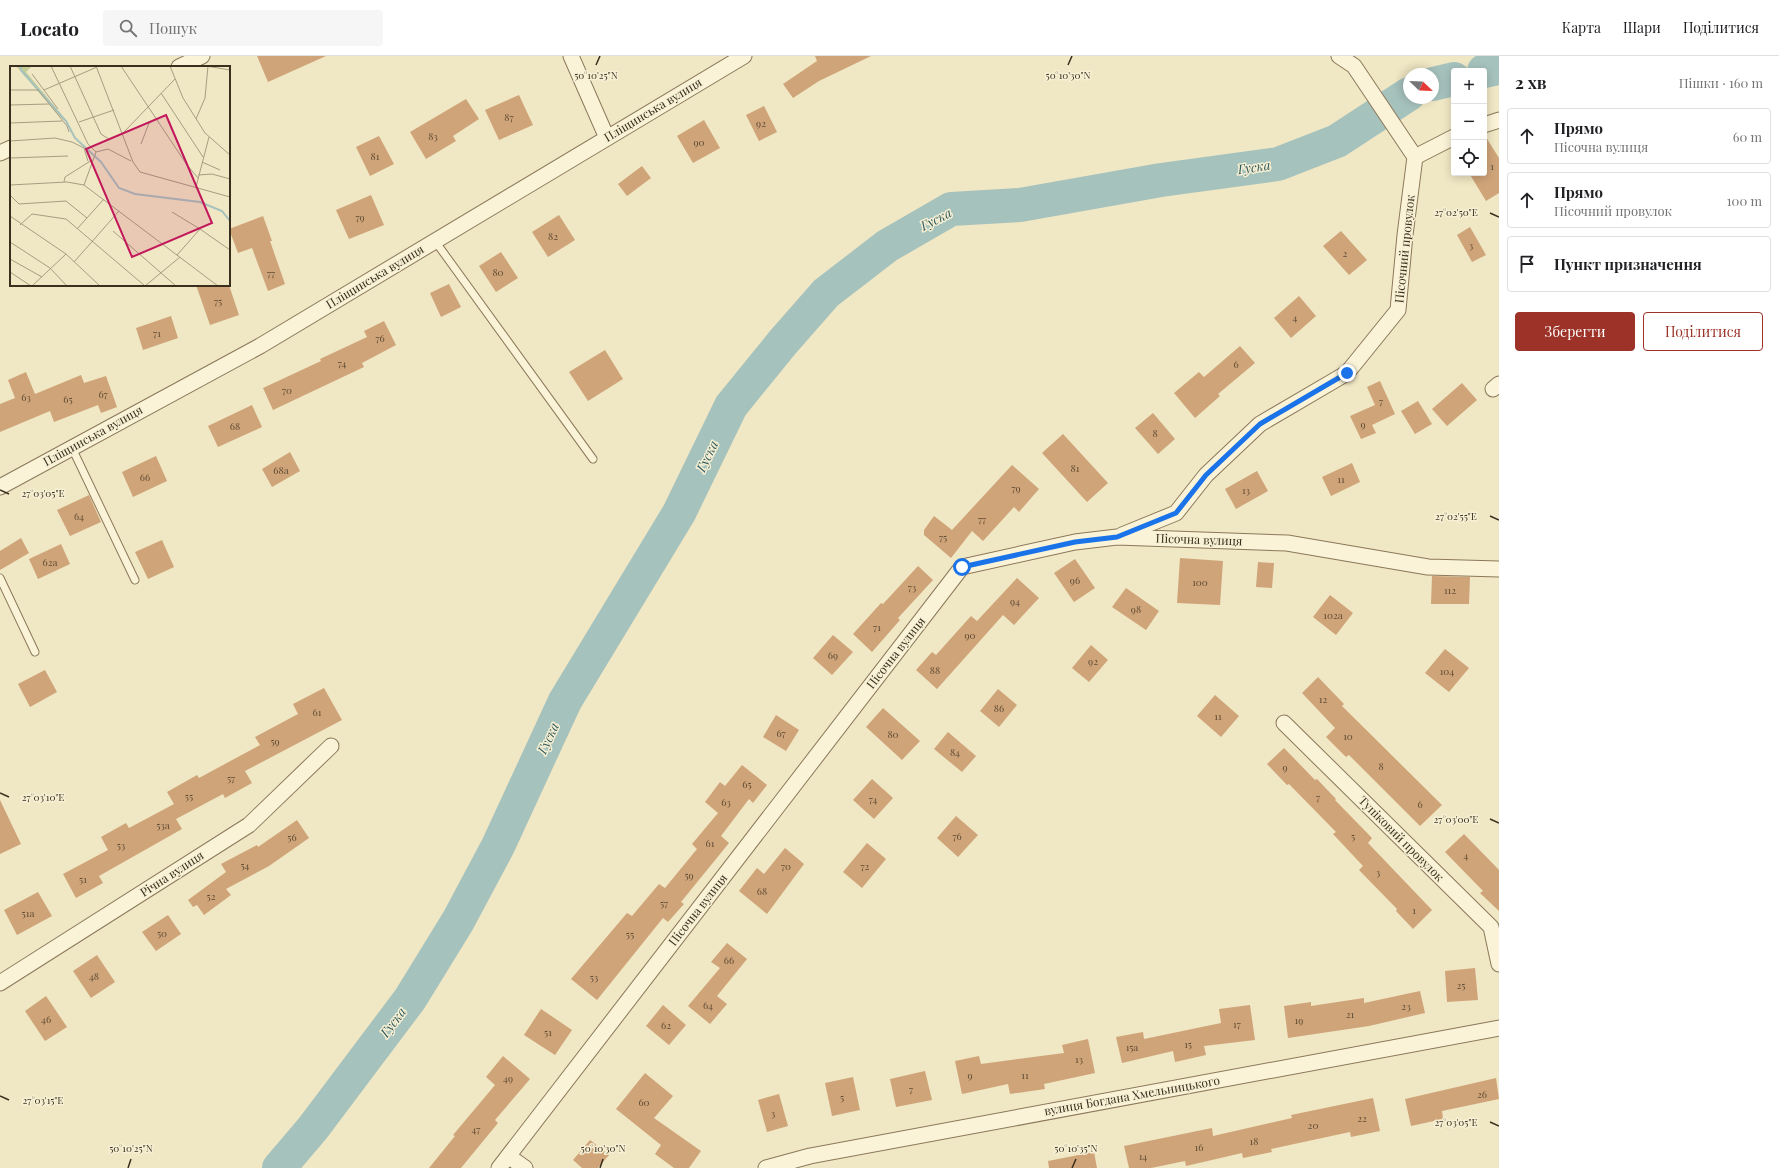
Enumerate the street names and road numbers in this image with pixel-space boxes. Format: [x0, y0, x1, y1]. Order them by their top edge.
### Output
street label: Пліщинська вулиця [601, 73, 705, 145]
street label: Пісочний провулок [1390, 194, 1418, 304]
street label: Пліщинська вулиця [323, 240, 427, 312]
street label: Пліщинська вулиця [40, 401, 146, 469]
street label: Пісочна вулиця [1155, 529, 1243, 549]
street label: Пісочна вулиця [862, 613, 929, 692]
street label: Тупіковий провулок [1356, 792, 1448, 885]
street label: Річна вулиця [137, 846, 207, 900]
street label: Пісочна вулиця [664, 870, 731, 949]
street label: вулиця Богдана Хмельницького [1043, 1072, 1221, 1118]

